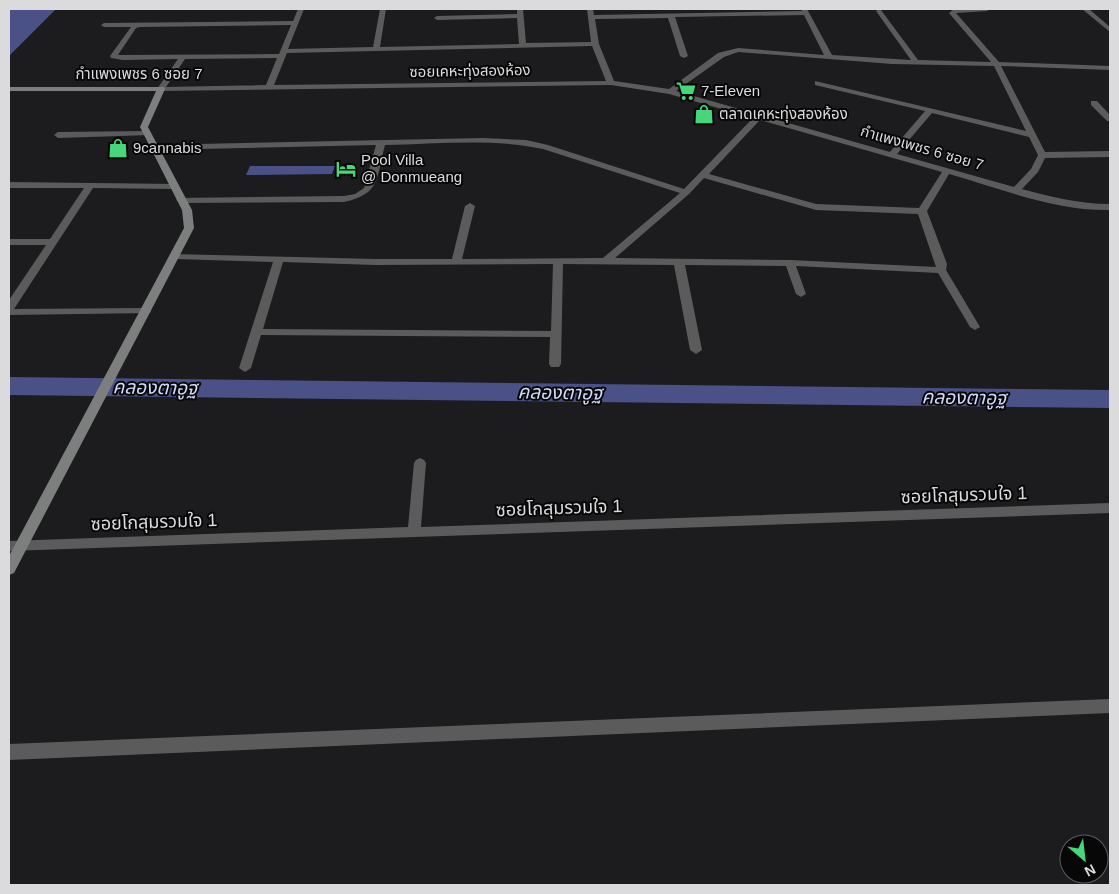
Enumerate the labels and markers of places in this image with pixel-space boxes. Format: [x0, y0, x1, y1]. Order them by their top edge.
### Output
supermarket icon: 7-Eleven [675, 80, 697, 102]
place label: 7-Eleven [701, 82, 760, 99]
shop icon: ตลาดเคหะทุ่งสองห้อง [693, 103, 715, 125]
place label: ตลาดเคหะทุ่งสองห้อง [719, 105, 848, 123]
shop icon: 9cannabis [107, 137, 129, 159]
place label: 9cannabis [133, 139, 201, 156]
place label: Pool Villa @ Donmueang [361, 151, 462, 185]
hotel icon: Pool Villa @ Donmueang [335, 158, 357, 180]

